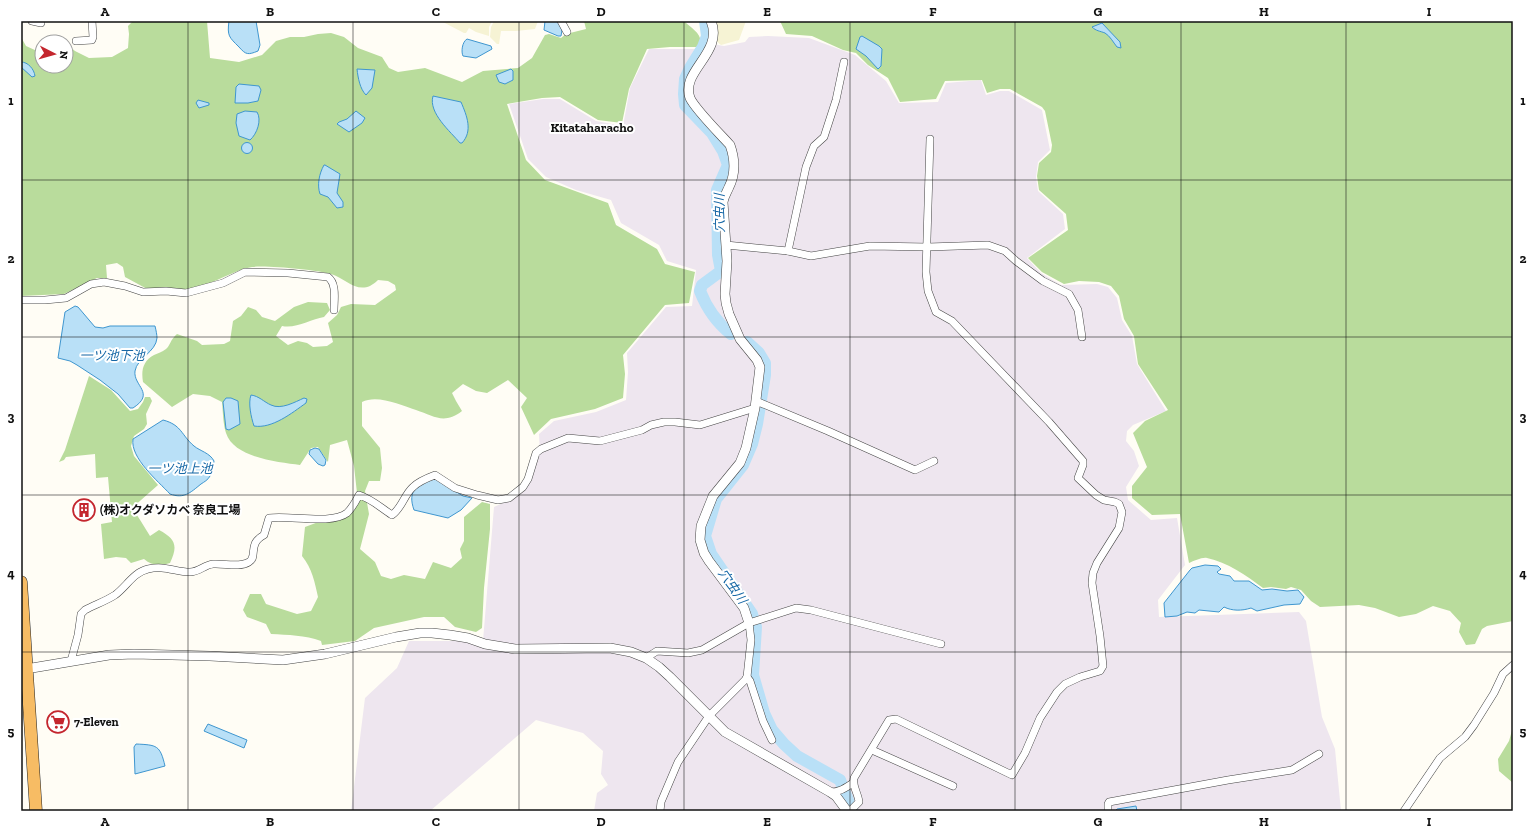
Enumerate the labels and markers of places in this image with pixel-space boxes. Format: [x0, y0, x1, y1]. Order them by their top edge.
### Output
building icon: (株)オクダソカベ 奈良工場 [71, 497, 97, 523]
place label: (株)オクダソカベ 奈良工場 [100, 503, 240, 517]
supermarket icon: 7-Eleven [45, 709, 71, 735]
place label: 7-Eleven [74, 715, 119, 729]

